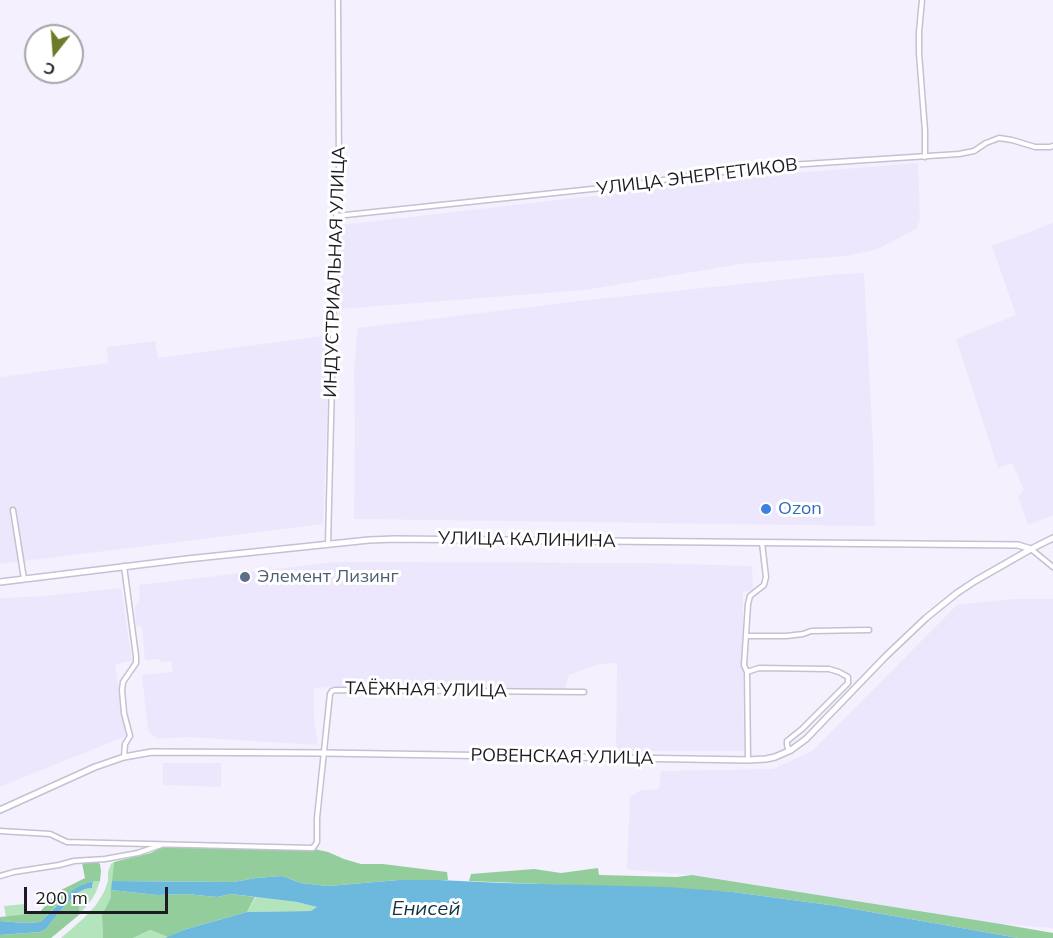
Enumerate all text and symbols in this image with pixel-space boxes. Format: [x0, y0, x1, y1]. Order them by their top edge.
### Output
north arrow [24, 24, 84, 84]
text: С [41, 58, 57, 80]
street label: ИНДУСТРИАЛЬНАЯ УЛИЦА [320, 146, 350, 398]
street label: УЛИЦА ЭНЕРГЕТИКОВ [595, 154, 799, 200]
place label: Ozon [778, 498, 822, 520]
marker: Ozon [759, 502, 773, 516]
street label: УЛИЦА КАЛИНИНА [438, 528, 616, 552]
place label: Элемент Лизинг [257, 566, 399, 588]
marker: Элемент Лизинг [238, 570, 252, 584]
street label: ТАЁЖНАЯ УЛИЦА [345, 678, 507, 702]
street label: РОВЕНСКАЯ УЛИЦА [470, 745, 654, 769]
scale bar [27, 875, 171, 913]
text: 200 m [35, 886, 88, 909]
water label: Енисей [392, 897, 460, 921]

